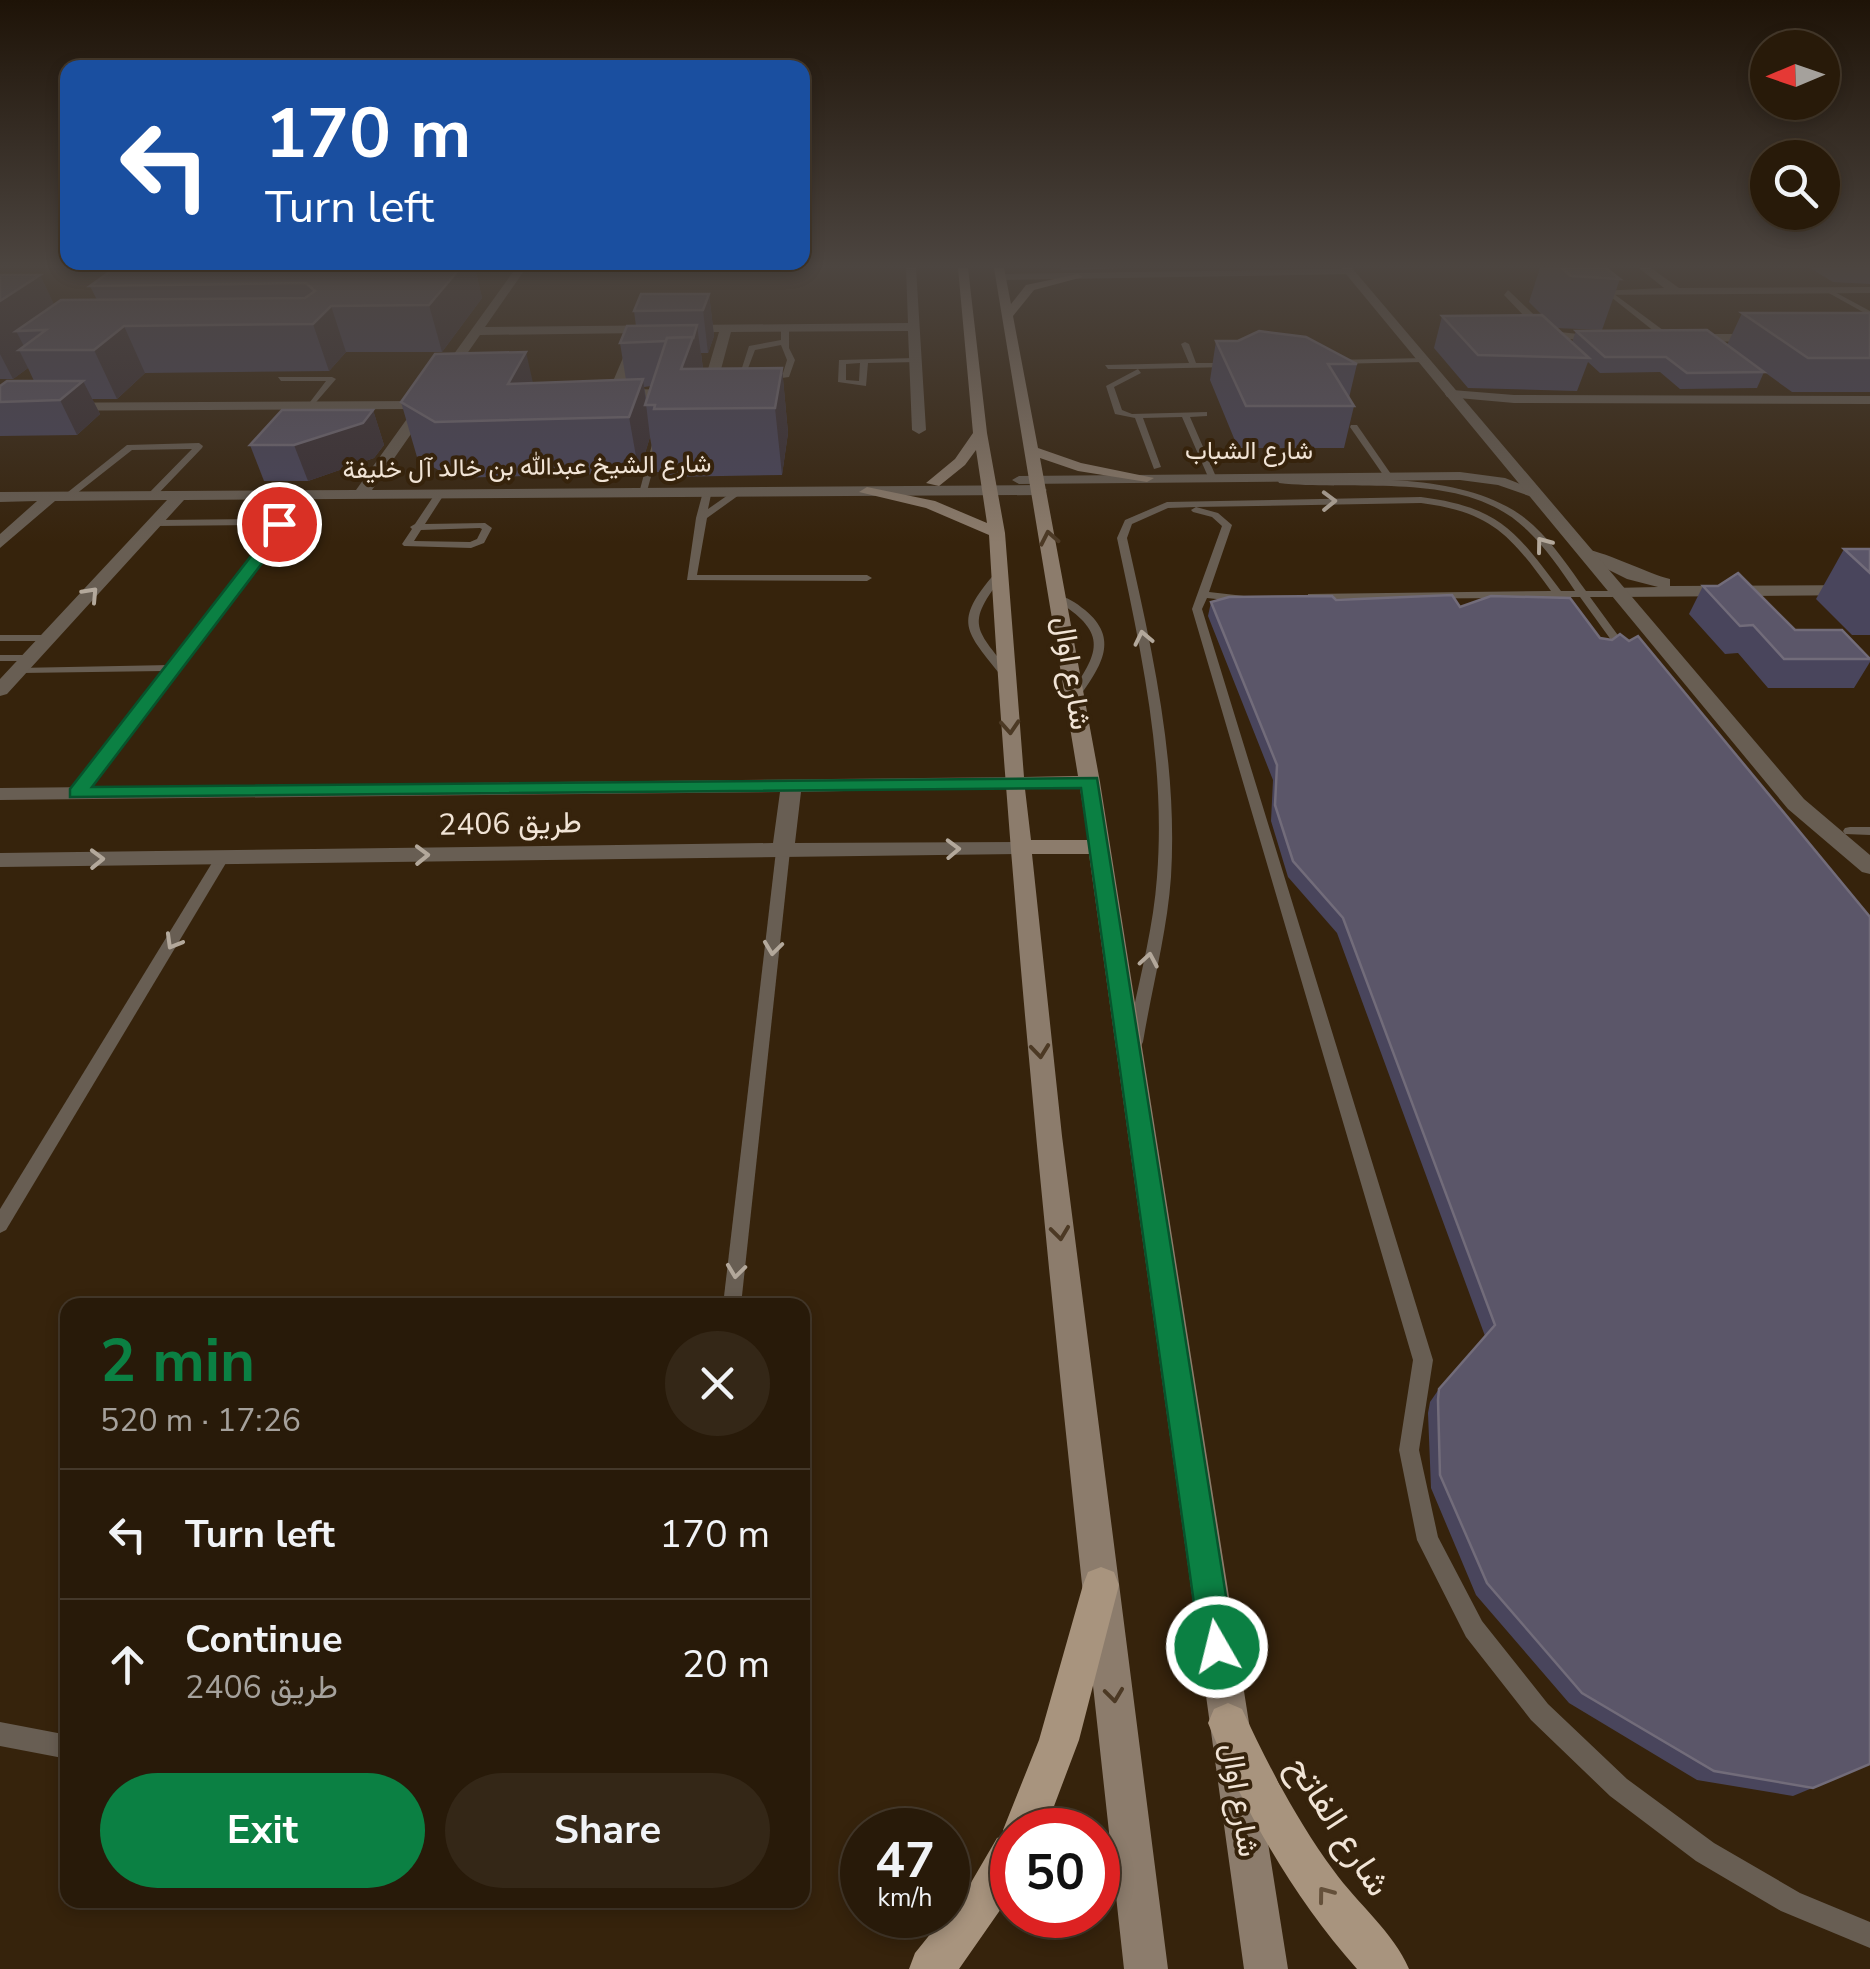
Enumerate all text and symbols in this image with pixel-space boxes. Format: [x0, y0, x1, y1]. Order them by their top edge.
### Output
north arrow [1750, 30, 1840, 120]
map controls [1750, 30, 1840, 230]
text: 170 m [265, 86, 471, 182]
icon: left [100, 100, 230, 230]
button: search [1750, 140, 1840, 230]
text: Turn left [265, 177, 434, 238]
street label: شارع الشباب [1185, 434, 1313, 468]
street label: شارع الشيخ عبدالله بن خالد آل خليفة [342, 447, 712, 487]
pin [237, 482, 322, 567]
one-way arrow [1322, 491, 1338, 512]
icon: arrive [252, 497, 307, 552]
one-way arrow [1039, 529, 1060, 546]
one-way arrow [1537, 537, 1554, 555]
one-way arrow [79, 587, 97, 605]
street label: شارع اوال [1043, 613, 1101, 733]
one-way arrow [1134, 630, 1155, 647]
one-way arrow [999, 720, 1020, 736]
street label: طريق 2406 [438, 802, 582, 846]
one-way arrow [945, 838, 961, 859]
one-way arrow [415, 845, 431, 866]
one-way arrow [90, 848, 106, 870]
one-way arrow [166, 931, 185, 949]
one-way arrow [763, 941, 784, 957]
one-way arrow [1138, 952, 1159, 969]
one-way arrow [1029, 1043, 1050, 1059]
one-way arrow [1049, 1225, 1070, 1241]
one-way arrow [726, 1263, 747, 1279]
text: 2 min [100, 1320, 255, 1402]
button: close [665, 1331, 770, 1436]
text: 520 m · 17:26 [100, 1399, 301, 1442]
icon: left [100, 1507, 155, 1562]
text: Turn left [185, 1509, 335, 1560]
text: 170 m [659, 1509, 770, 1560]
position arrow [1165, 1595, 1269, 1699]
text: Continue [185, 1614, 343, 1665]
icon: ahead [100, 1637, 155, 1692]
text: 20 m [682, 1639, 770, 1690]
text: طريق 2406 [185, 1666, 338, 1709]
one-way arrow [1103, 1687, 1124, 1703]
street label: شارع اوال [1211, 1740, 1269, 1860]
street label: شارع الفاتح [1276, 1747, 1402, 1905]
button: Exit [100, 1773, 425, 1888]
button: Share [445, 1773, 770, 1888]
speed limit sign: 50 [990, 1808, 1120, 1938]
text: 47 [875, 1826, 935, 1895]
text: km/h [877, 1881, 933, 1915]
one-way arrow [1319, 1887, 1336, 1905]

